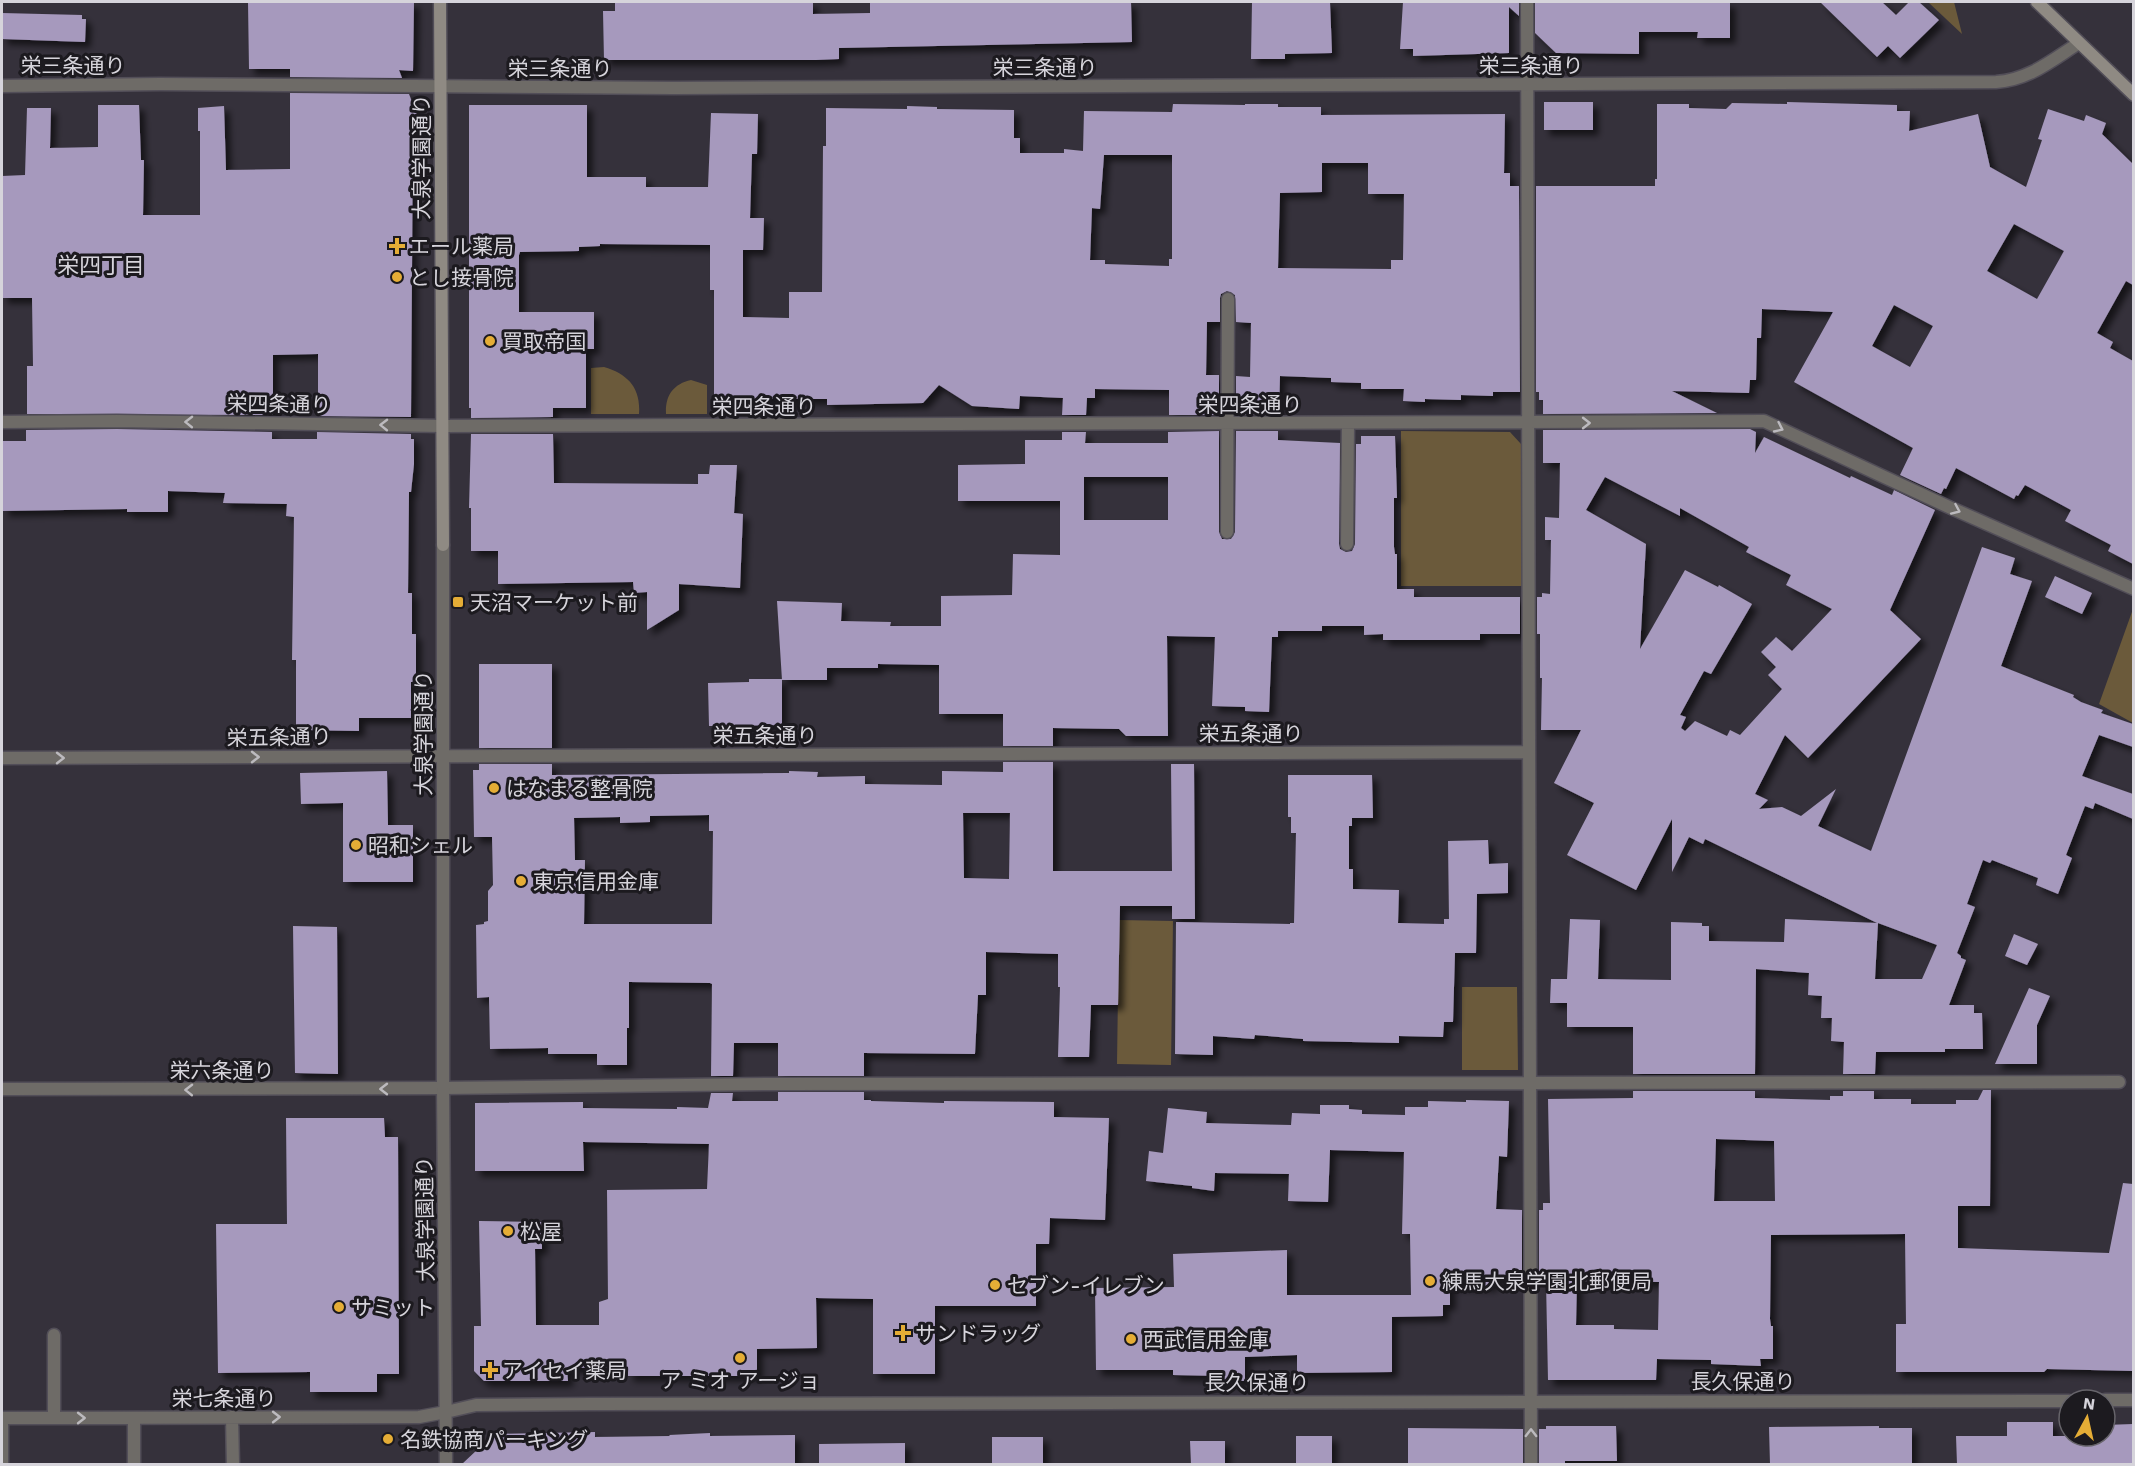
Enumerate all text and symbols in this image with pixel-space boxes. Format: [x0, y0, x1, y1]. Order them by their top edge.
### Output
street label: 栄三条通り [21, 53, 126, 78]
street label: 栄三条通り [1479, 53, 1584, 78]
street label: 栄三条通り [993, 55, 1098, 80]
street label: 栄三条通り [508, 56, 613, 81]
street label: 大泉学園通り [409, 94, 434, 220]
place label: エール薬局 [409, 234, 514, 259]
marker: エール薬局 [390, 239, 404, 253]
district label: 栄四丁目 [57, 253, 145, 278]
place label: とし接骨院 [409, 265, 514, 290]
marker: とし接骨院 [390, 270, 404, 284]
place label: 買取帝国 [502, 329, 586, 354]
marker: 買取帝国 [483, 334, 497, 348]
street label: 栄四条通り [226, 391, 332, 417]
street label: 栄四条通り [1198, 392, 1303, 417]
street label: 栄四条通り [712, 394, 817, 419]
one-way arrow [184, 416, 193, 428]
one-way arrow [1581, 417, 1590, 429]
one-way arrow [379, 419, 388, 431]
one-way arrow [1773, 420, 1784, 432]
one-way arrow [1950, 503, 1961, 515]
place label: 天沼マーケット前 [470, 590, 638, 615]
marker: 天沼マーケット前 [451, 595, 465, 609]
street label: 大泉学園通り [411, 670, 436, 796]
street label: 栄五条通り [1199, 721, 1304, 746]
street label: 栄五条通り [713, 723, 818, 748]
street label: 栄五条通り [226, 724, 332, 750]
one-way arrow [250, 751, 259, 763]
one-way arrow [55, 752, 64, 764]
place label: はなまる整骨院 [506, 776, 653, 801]
marker: はなまる整骨院 [487, 781, 501, 795]
place label: 昭和シェル [368, 833, 473, 858]
marker: 昭和シェル [349, 838, 363, 852]
place label: 東京信用金庫 [533, 869, 659, 894]
marker: 東京信用金庫 [514, 874, 528, 888]
street label: 栄六条通り [170, 1058, 275, 1083]
one-way arrow [380, 1083, 389, 1095]
one-way arrow [185, 1084, 194, 1096]
street label: 大泉学園通り [411, 1156, 439, 1282]
place label: 松屋 [520, 1219, 562, 1244]
marker: 松屋 [501, 1224, 515, 1238]
place label: 練馬大泉学園北郵便局 [1442, 1269, 1652, 1294]
place label: セブン-イレブン [1007, 1273, 1165, 1298]
marker: 練馬大泉学園北郵便局 [1423, 1274, 1437, 1288]
marker: セブン-イレブン [988, 1278, 1002, 1292]
place label: サミット [351, 1295, 435, 1320]
marker: サミット [332, 1300, 346, 1314]
place label: サンドラッグ [915, 1321, 1041, 1346]
marker: サンドラッグ [896, 1326, 910, 1340]
place label: 西武信用金庫 [1143, 1327, 1269, 1352]
marker: 西武信用金庫 [1124, 1332, 1138, 1346]
marker: ア ミオ アージョ [733, 1351, 747, 1365]
place label: アイセイ薬局 [502, 1358, 627, 1383]
marker: アイセイ薬局 [483, 1363, 497, 1377]
place label: ア ミオ アージョ [660, 1368, 820, 1393]
street label: 長久保通り [1691, 1369, 1796, 1394]
street label: 長久保通り [1205, 1370, 1310, 1395]
street label: 栄七条通り [172, 1386, 277, 1411]
north arrow [2057, 1388, 2117, 1448]
text: N [2082, 1393, 2096, 1414]
one-way arrow [271, 1411, 280, 1423]
one-way arrow [76, 1412, 85, 1424]
place label: 名鉄協商パーキング [400, 1427, 588, 1452]
one-way arrow [1525, 1428, 1537, 1437]
marker: 名鉄協商パーキング [381, 1432, 395, 1446]

